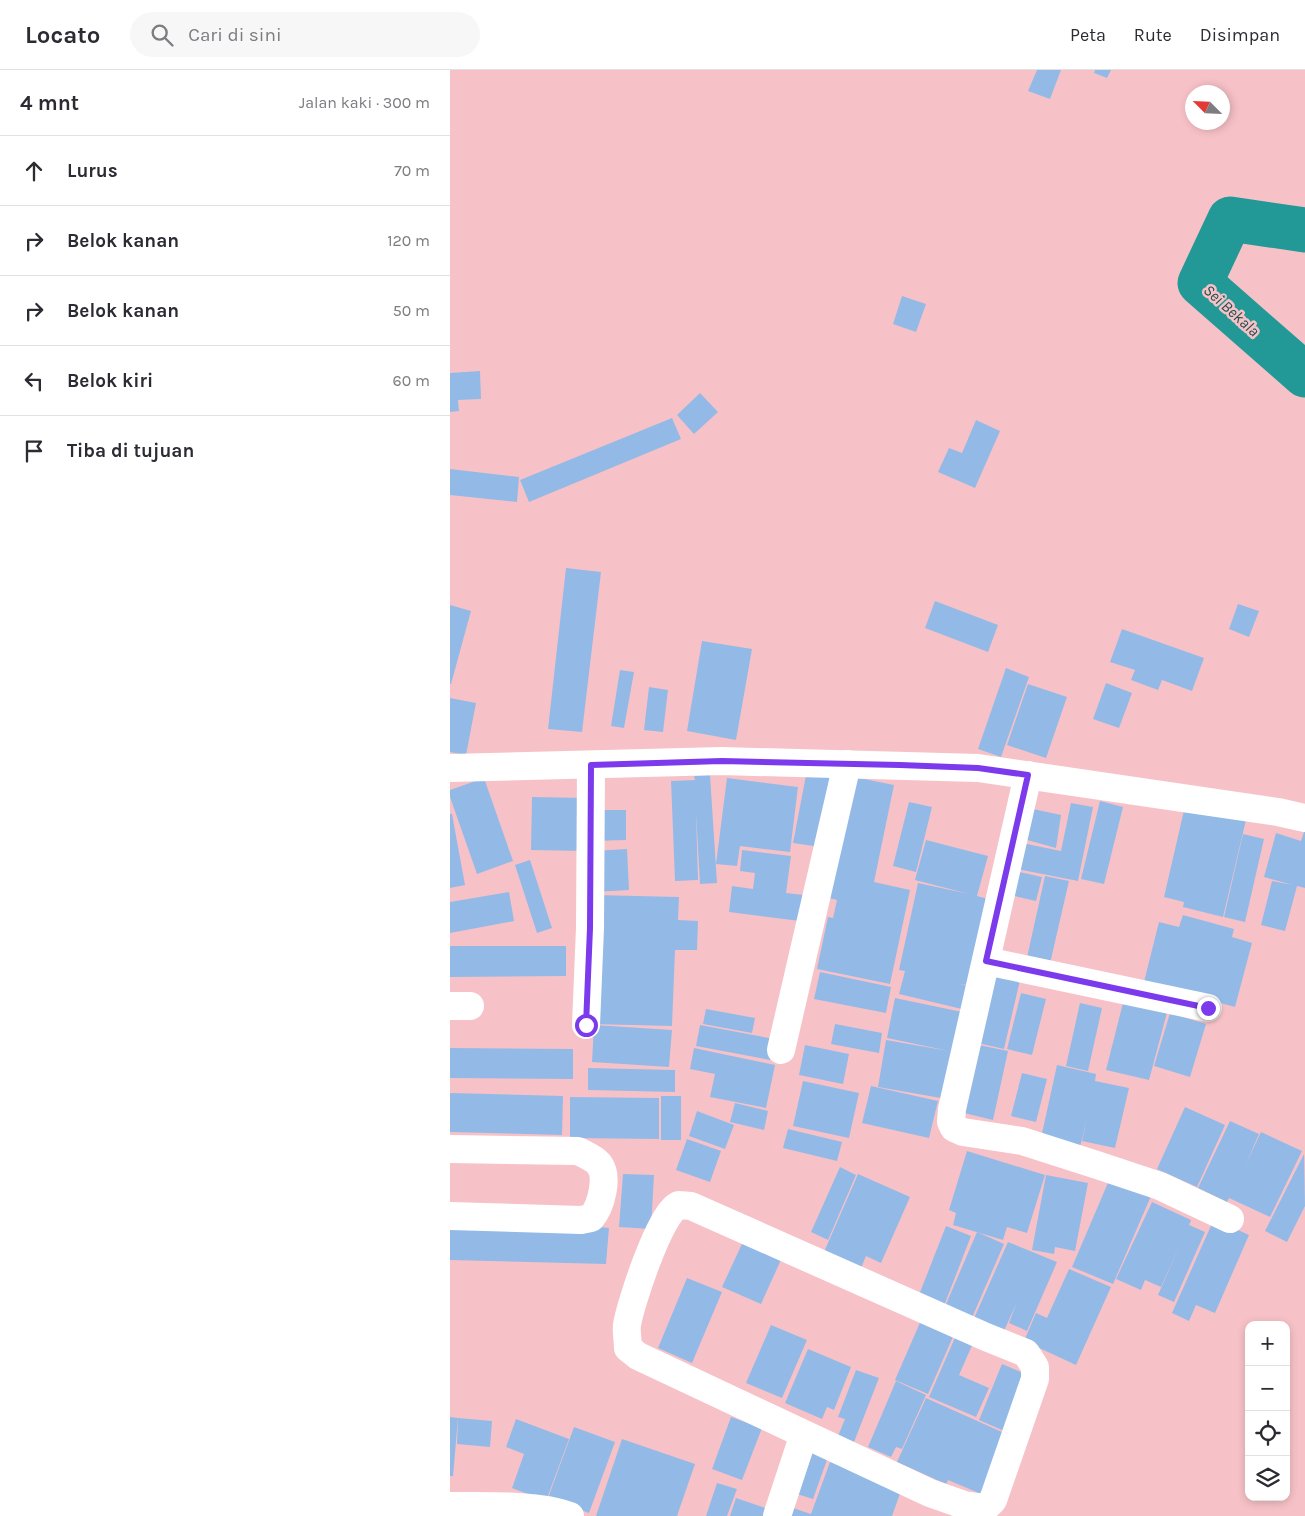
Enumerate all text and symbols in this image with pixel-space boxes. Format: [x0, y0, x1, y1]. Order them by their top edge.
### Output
search box [130, 12, 480, 57]
text: Locato [25, 21, 100, 49]
icon: search [148, 21, 176, 49]
text: Cari di sini [188, 24, 282, 46]
text: Peta [1070, 24, 1106, 46]
text: Rute [1134, 24, 1172, 46]
text: Disimpan [1200, 24, 1280, 46]
north arrow [1185, 85, 1230, 130]
text: 4 mnt [20, 91, 79, 115]
text: Jalan kaki · 300 m [299, 93, 430, 112]
icon: ahead [20, 157, 48, 185]
text: Lurus [67, 160, 118, 182]
text: 70 m [394, 161, 430, 180]
icon: right [20, 227, 48, 255]
text: Belok kanan [67, 230, 179, 252]
text: 120 m [387, 231, 430, 250]
water label: Sei Bekala [1200, 280, 1263, 340]
icon: right [20, 297, 48, 325]
text: Belok kanan [67, 300, 179, 322]
text: 50 m [393, 301, 430, 320]
icon: left [20, 367, 48, 395]
text: Belok kiri [67, 370, 153, 392]
text: 60 m [393, 371, 430, 390]
icon: arrive [20, 437, 48, 465]
text: Tiba di tujuan [67, 440, 194, 462]
route end [1197, 997, 1220, 1020]
route start [575, 1014, 598, 1037]
map controls [1245, 1321, 1290, 1501]
button: + [1245, 1321, 1290, 1366]
button: − [1245, 1366, 1290, 1411]
button: locate [1245, 1411, 1290, 1456]
button: layers [1245, 1456, 1290, 1501]

